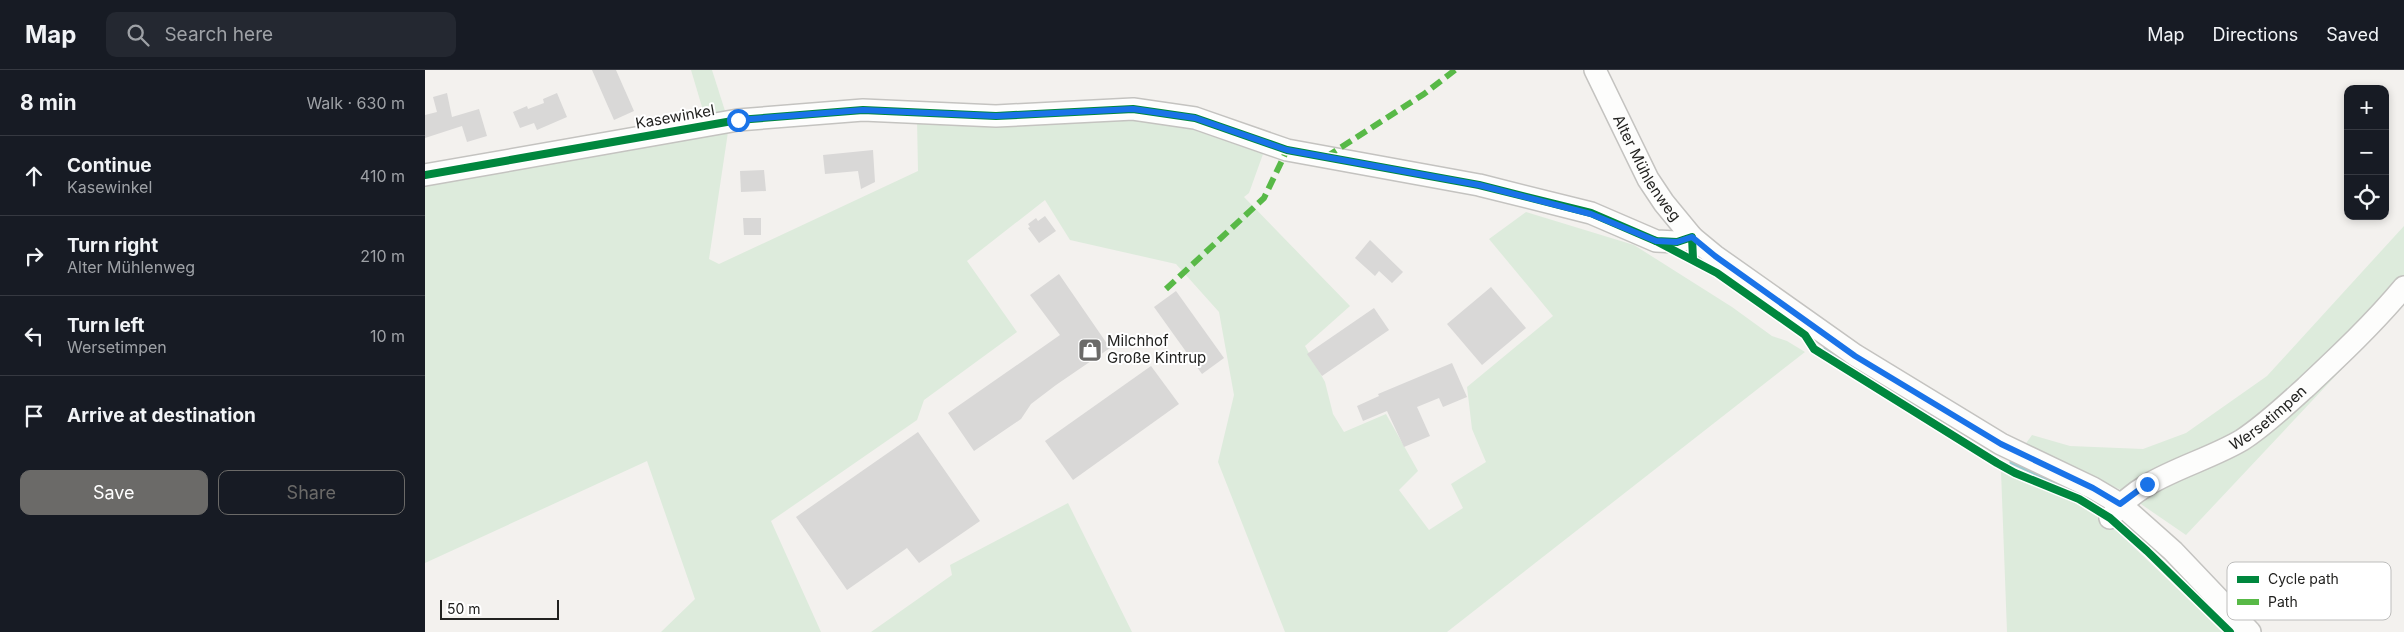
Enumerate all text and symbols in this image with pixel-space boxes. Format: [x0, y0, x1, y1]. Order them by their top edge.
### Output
search box [106, 12, 456, 57]
text: Map [25, 20, 76, 49]
icon: search [124, 21, 152, 49]
text: Search here [164, 23, 273, 46]
text: Map [2147, 24, 2185, 45]
text: Directions [2213, 24, 2298, 45]
text: Saved [2326, 24, 2379, 45]
map controls [2344, 85, 2389, 220]
button: + [2344, 85, 2389, 130]
text: 8 min [20, 90, 77, 115]
text: Walk · 630 m [306, 93, 405, 113]
street label: Kasewinkel [634, 100, 716, 133]
route start [727, 109, 750, 132]
street label: Alter Mühlenweg [1609, 111, 1685, 225]
button: − [2344, 130, 2389, 175]
text: Continue [67, 154, 152, 177]
icon: ahead [20, 162, 48, 190]
text: 410 m [360, 166, 405, 186]
button: locate [2344, 175, 2389, 220]
text: Kasewinkel [67, 177, 152, 197]
text: Turn right [67, 234, 158, 257]
icon: right [20, 242, 48, 270]
text: 210 m [360, 246, 405, 266]
text: Alter Mühlenweg [67, 257, 195, 277]
text: Turn left [67, 314, 145, 337]
icon: left [20, 322, 48, 350]
text: 10 m [370, 326, 405, 346]
place label: Milchhof Große Kintrup [1107, 331, 1206, 367]
text: Wersetimpen [67, 337, 167, 357]
shop icon: Milchhof Große Kintrup [1077, 337, 1103, 363]
street label: Wersetimpen [2226, 381, 2310, 454]
icon: arrive [20, 402, 48, 430]
text: Arrive at destination [67, 404, 256, 427]
button: Save [20, 470, 208, 515]
button: Share [218, 470, 405, 515]
route end [2136, 473, 2159, 496]
legend [2227, 562, 2391, 620]
text: Cycle path [2268, 570, 2339, 587]
text: Path [2268, 593, 2298, 610]
scale bar [440, 597, 559, 620]
text: 50 m [447, 600, 481, 617]

